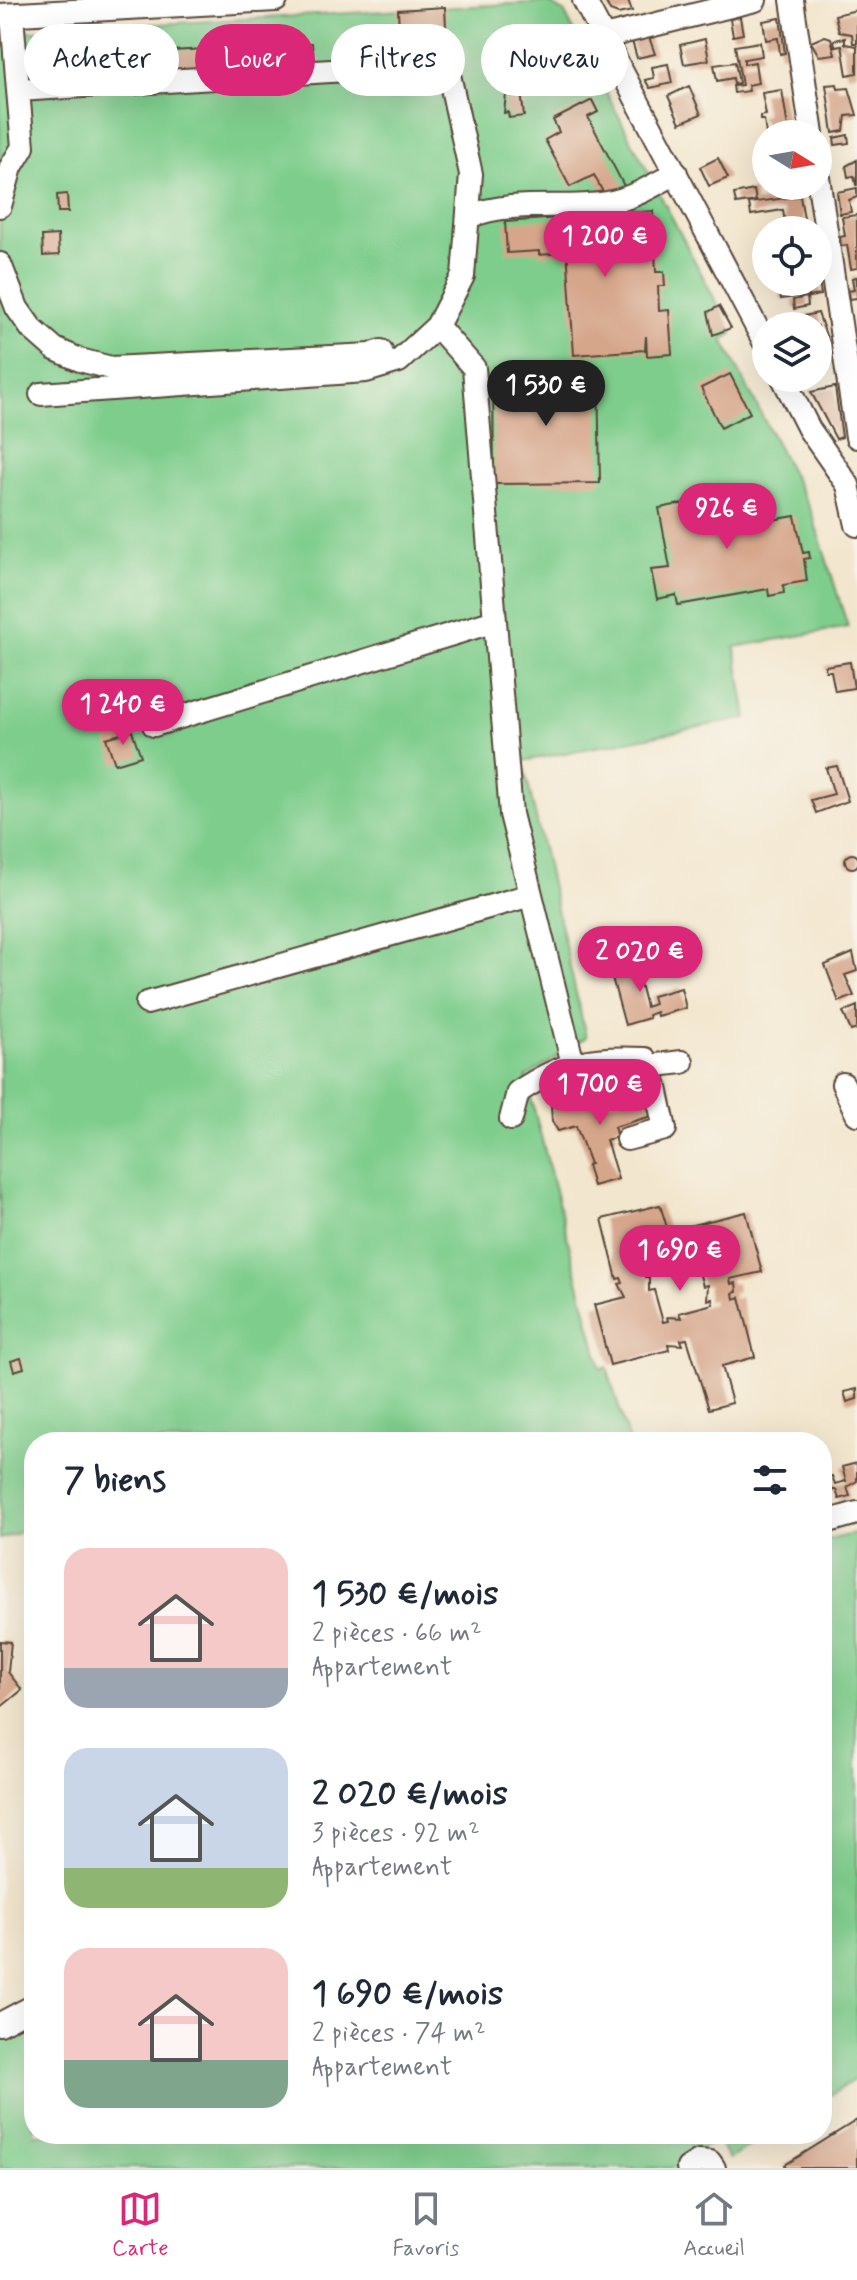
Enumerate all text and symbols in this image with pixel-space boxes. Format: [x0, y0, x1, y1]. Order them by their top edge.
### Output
chip: Acheter [24, 24, 179, 96]
chip: Louer [195, 24, 315, 96]
chip: Filtres [331, 24, 465, 96]
chip: Nouveau [481, 24, 628, 96]
north arrow [752, 120, 832, 200]
map controls [752, 120, 832, 392]
pin: 1 200 € [531, 211, 679, 279]
button: locate [752, 216, 832, 296]
text: 1 200 € [562, 220, 648, 254]
button: layers [752, 312, 832, 392]
pin: 1 530 € [472, 360, 620, 428]
text: 1 530 € [505, 369, 587, 403]
pin: 926 € [671, 483, 783, 551]
text: 926 € [696, 492, 758, 526]
pin: 1 240 € [49, 679, 197, 747]
text: 1 240 € [80, 688, 166, 722]
pin: 2 020 € [566, 926, 714, 994]
text: 2 020 € [596, 935, 684, 969]
pin: 1 700 € [526, 1059, 674, 1127]
text: 1 700 € [557, 1068, 643, 1102]
pin: 1 690 € [606, 1225, 754, 1293]
text: 1 690 € [637, 1234, 723, 1268]
text: 7 biens [64, 1458, 166, 1503]
icon: filters [748, 1458, 792, 1502]
text: 1 530 €/mois [312, 1572, 498, 1617]
icon: home [128, 1580, 224, 1676]
text: 2 pièces · 66 m² [312, 1617, 482, 1651]
text: Appartement [312, 1651, 452, 1685]
text: 2 020 €/mois [312, 1772, 508, 1817]
icon: home [128, 1780, 224, 1876]
text: 3 pièces · 92 m² [312, 1817, 479, 1851]
text: Appartement [312, 1851, 452, 1885]
text: 1 690 €/mois [312, 1972, 503, 2017]
icon: home [128, 1980, 224, 2076]
text: 2 pièces · 74 m² [312, 2017, 485, 2051]
text: Appartement [312, 2051, 452, 2085]
tab: Carte [112, 2187, 168, 2263]
tab: Favoris [392, 2187, 459, 2263]
tab: Accueil [683, 2187, 745, 2263]

